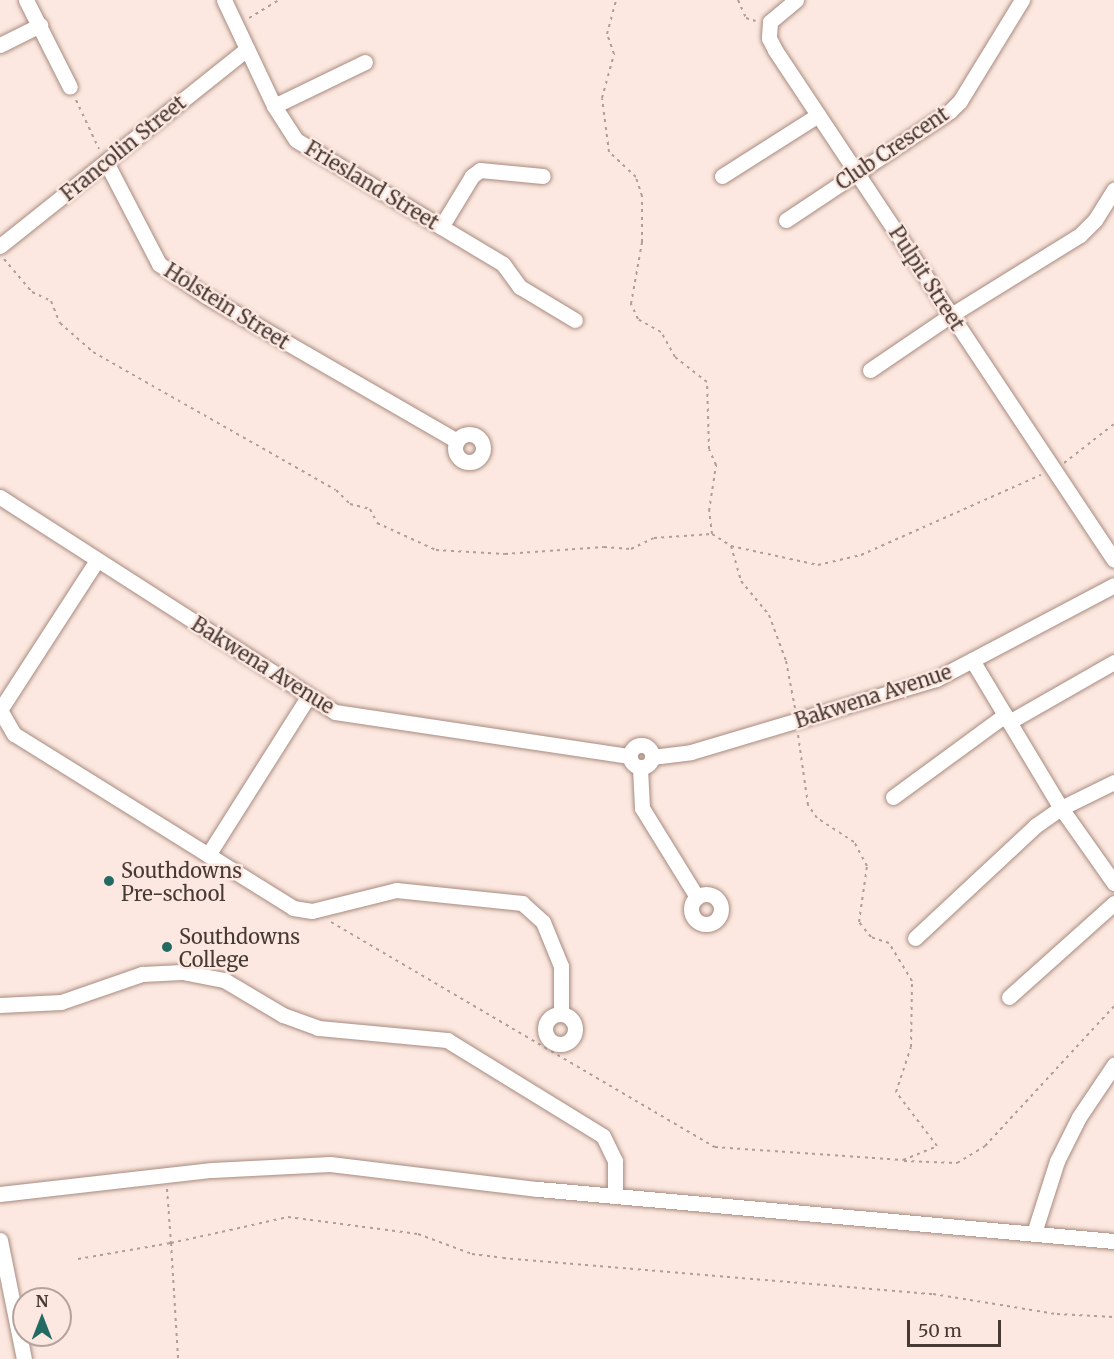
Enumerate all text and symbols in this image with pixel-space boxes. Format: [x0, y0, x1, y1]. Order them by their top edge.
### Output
street label: Francolin Street [56, 90, 190, 206]
street label: Club Crescent [831, 101, 953, 195]
street label: Friesland Street [301, 136, 443, 234]
street label: Pulpit Street [884, 221, 970, 335]
street label: Holstein Street [160, 258, 294, 354]
street label: Bakwena Avenue [187, 612, 339, 718]
street label: Bakwena Avenue [792, 659, 954, 733]
place label: Southdowns Pre-school [121, 858, 242, 905]
marker: Southdowns Pre-school [102, 874, 116, 888]
place label: Southdowns College [179, 924, 300, 971]
marker: Southdowns College [160, 940, 174, 954]
north arrow [12, 1287, 72, 1347]
text: N [36, 1291, 48, 1311]
scale bar [910, 1308, 1004, 1346]
text: 50 m [918, 1319, 962, 1342]

